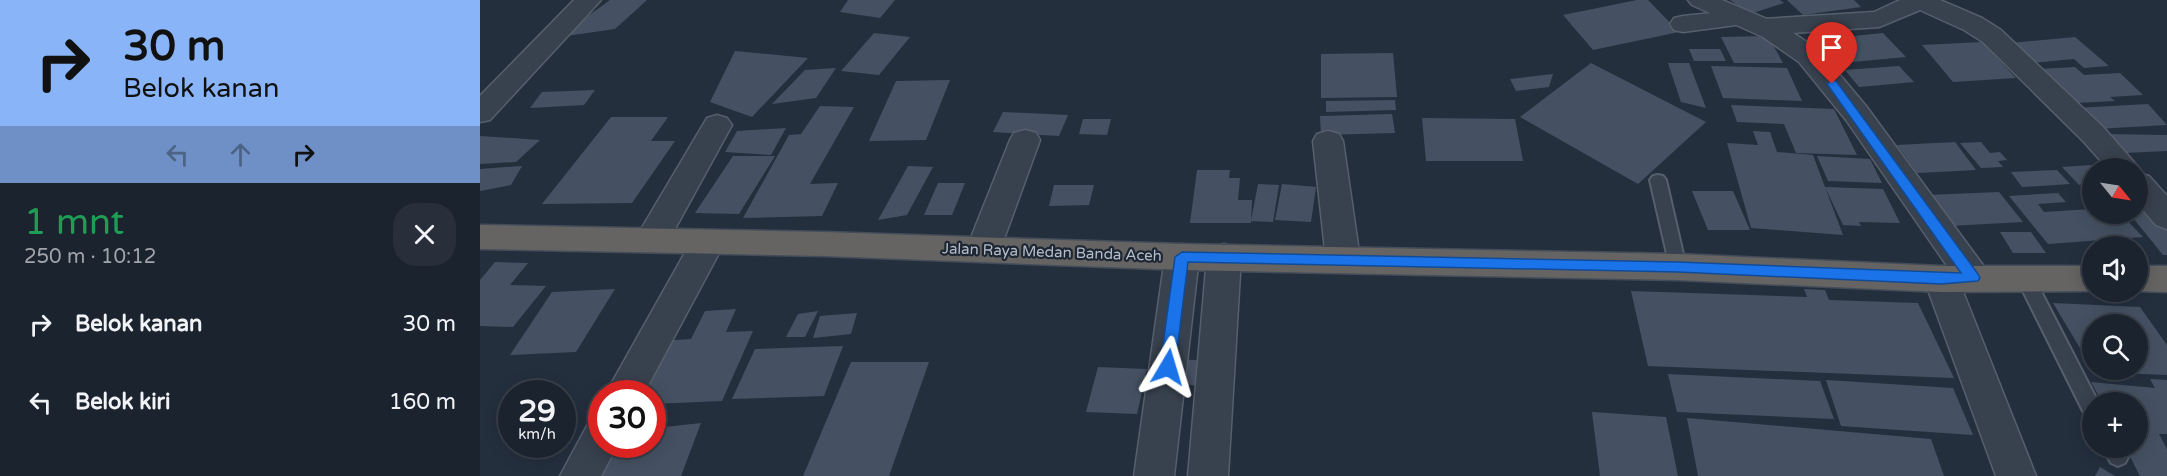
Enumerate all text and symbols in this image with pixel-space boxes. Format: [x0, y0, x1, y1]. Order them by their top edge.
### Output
text: 30 m [123, 21, 225, 72]
pin [1806, 22, 1857, 84]
icon: right [24, 24, 102, 102]
icon: arrive [1815, 31, 1848, 64]
text: Belok kanan [123, 72, 279, 105]
icon: left [161, 138, 194, 171]
icon: ahead [224, 138, 257, 171]
icon: right [287, 138, 320, 171]
north arrow [2082, 158, 2148, 224]
map controls [2082, 158, 2148, 458]
text: 1 mnt [24, 201, 124, 244]
button: close [393, 203, 456, 266]
button: sound [2082, 236, 2148, 302]
street label: Jalan Raya Medan Banda Aceh [942, 239, 1162, 265]
text: 250 m · 10:12 [24, 245, 156, 269]
icon: right [24, 308, 57, 341]
text: Belok kanan [75, 311, 202, 337]
text: 30 m [402, 311, 456, 337]
button: search [2082, 314, 2148, 380]
position arrow [1136, 335, 1200, 399]
speed limit sign: 30 [588, 380, 666, 458]
icon: left [24, 386, 57, 419]
text: Belok kiri [75, 389, 171, 415]
text: 160 m [389, 389, 456, 415]
button: + [2082, 392, 2148, 458]
text: 29 [518, 393, 556, 430]
text: km/h [518, 425, 556, 443]

